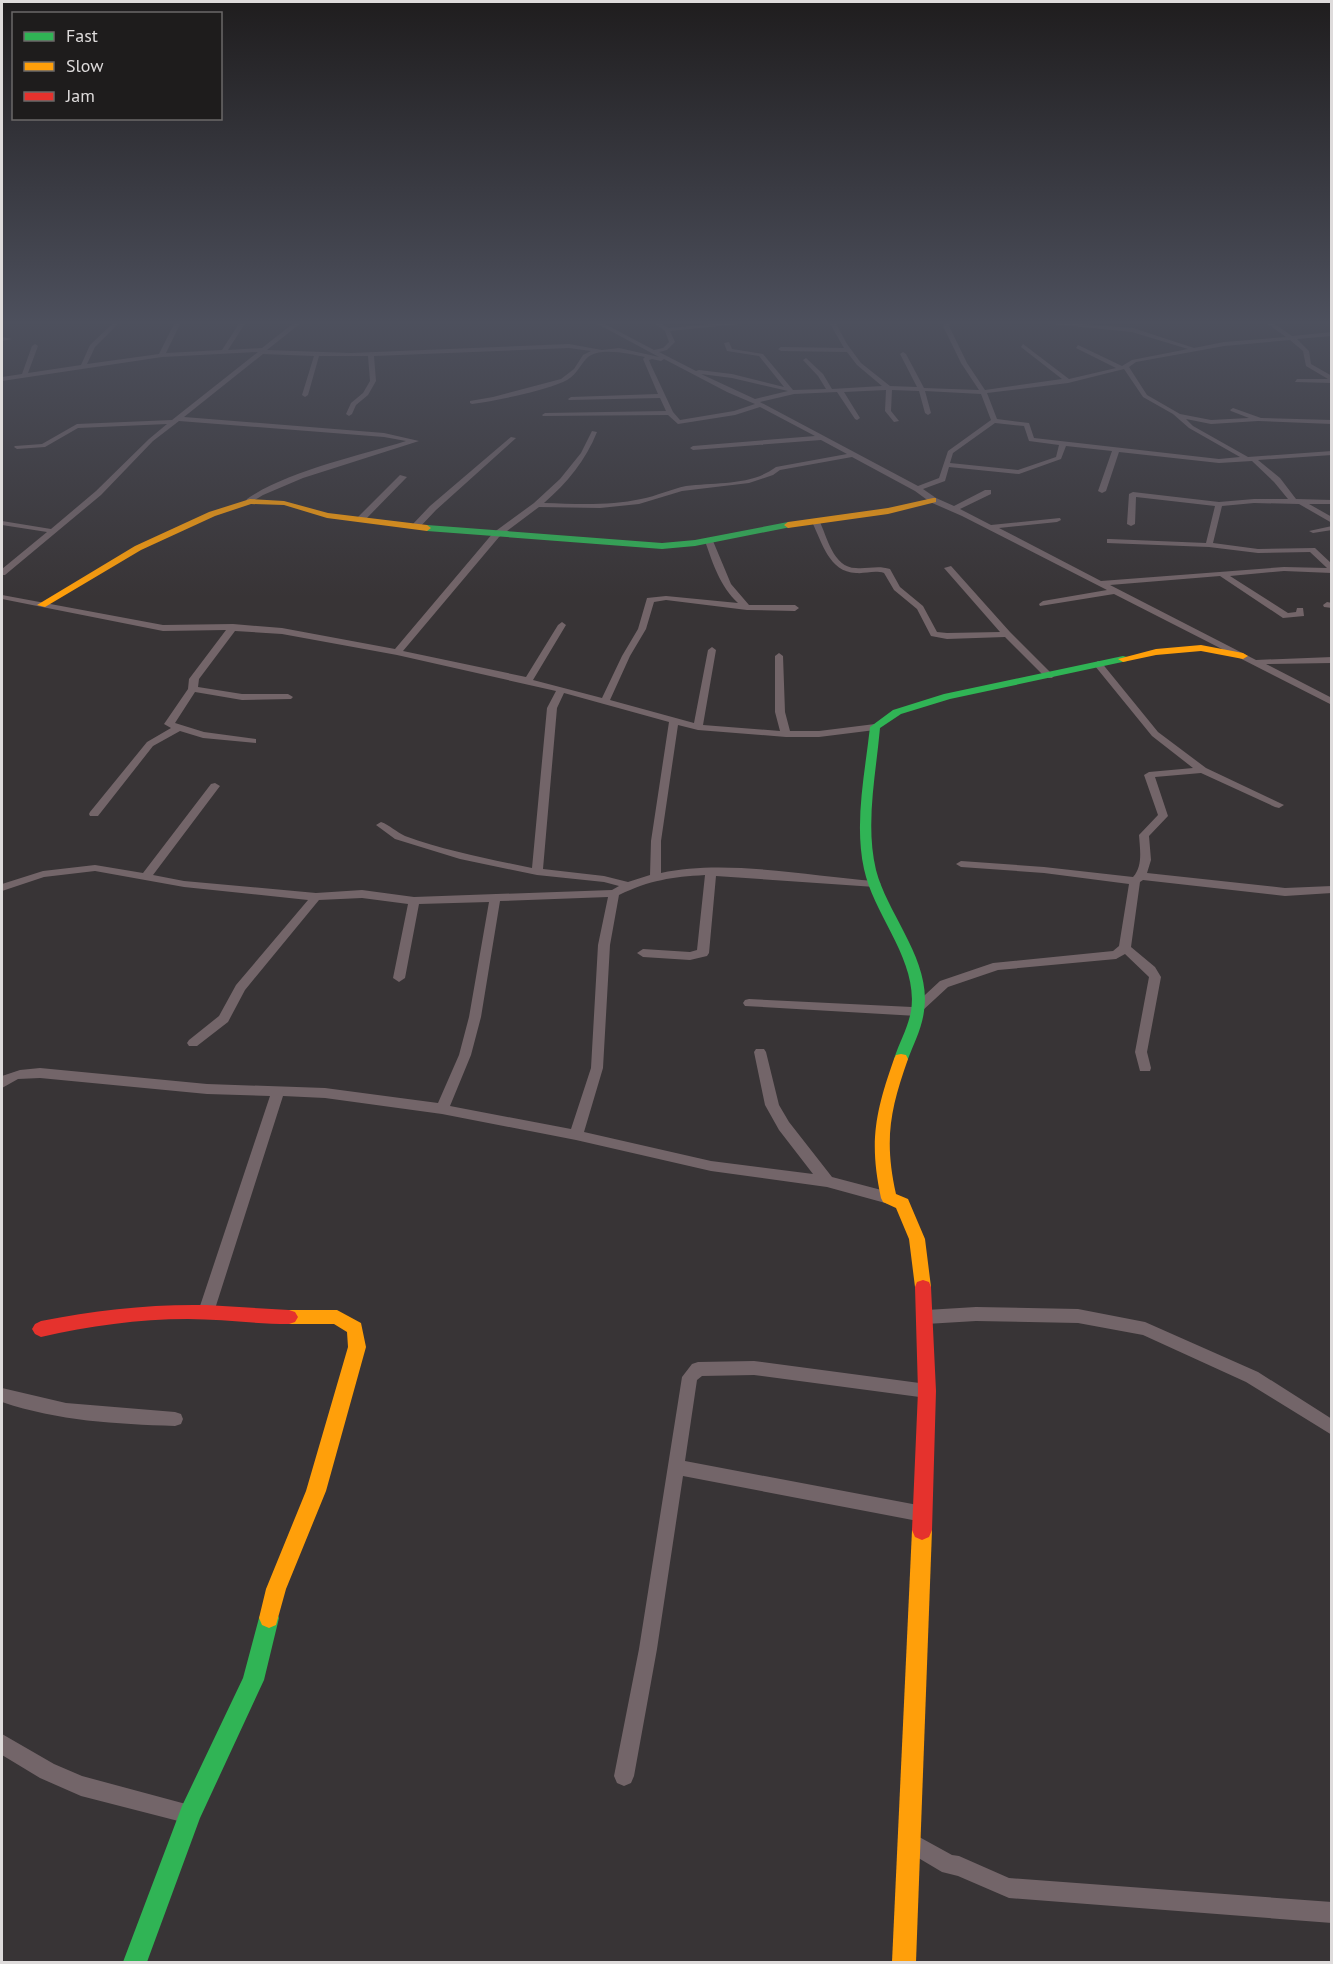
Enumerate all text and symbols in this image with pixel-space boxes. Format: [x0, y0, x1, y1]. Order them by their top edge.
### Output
legend [12, 12, 222, 120]
text: Fast [66, 24, 98, 47]
text: Slow [66, 54, 104, 77]
text: Jam [65, 84, 95, 107]

